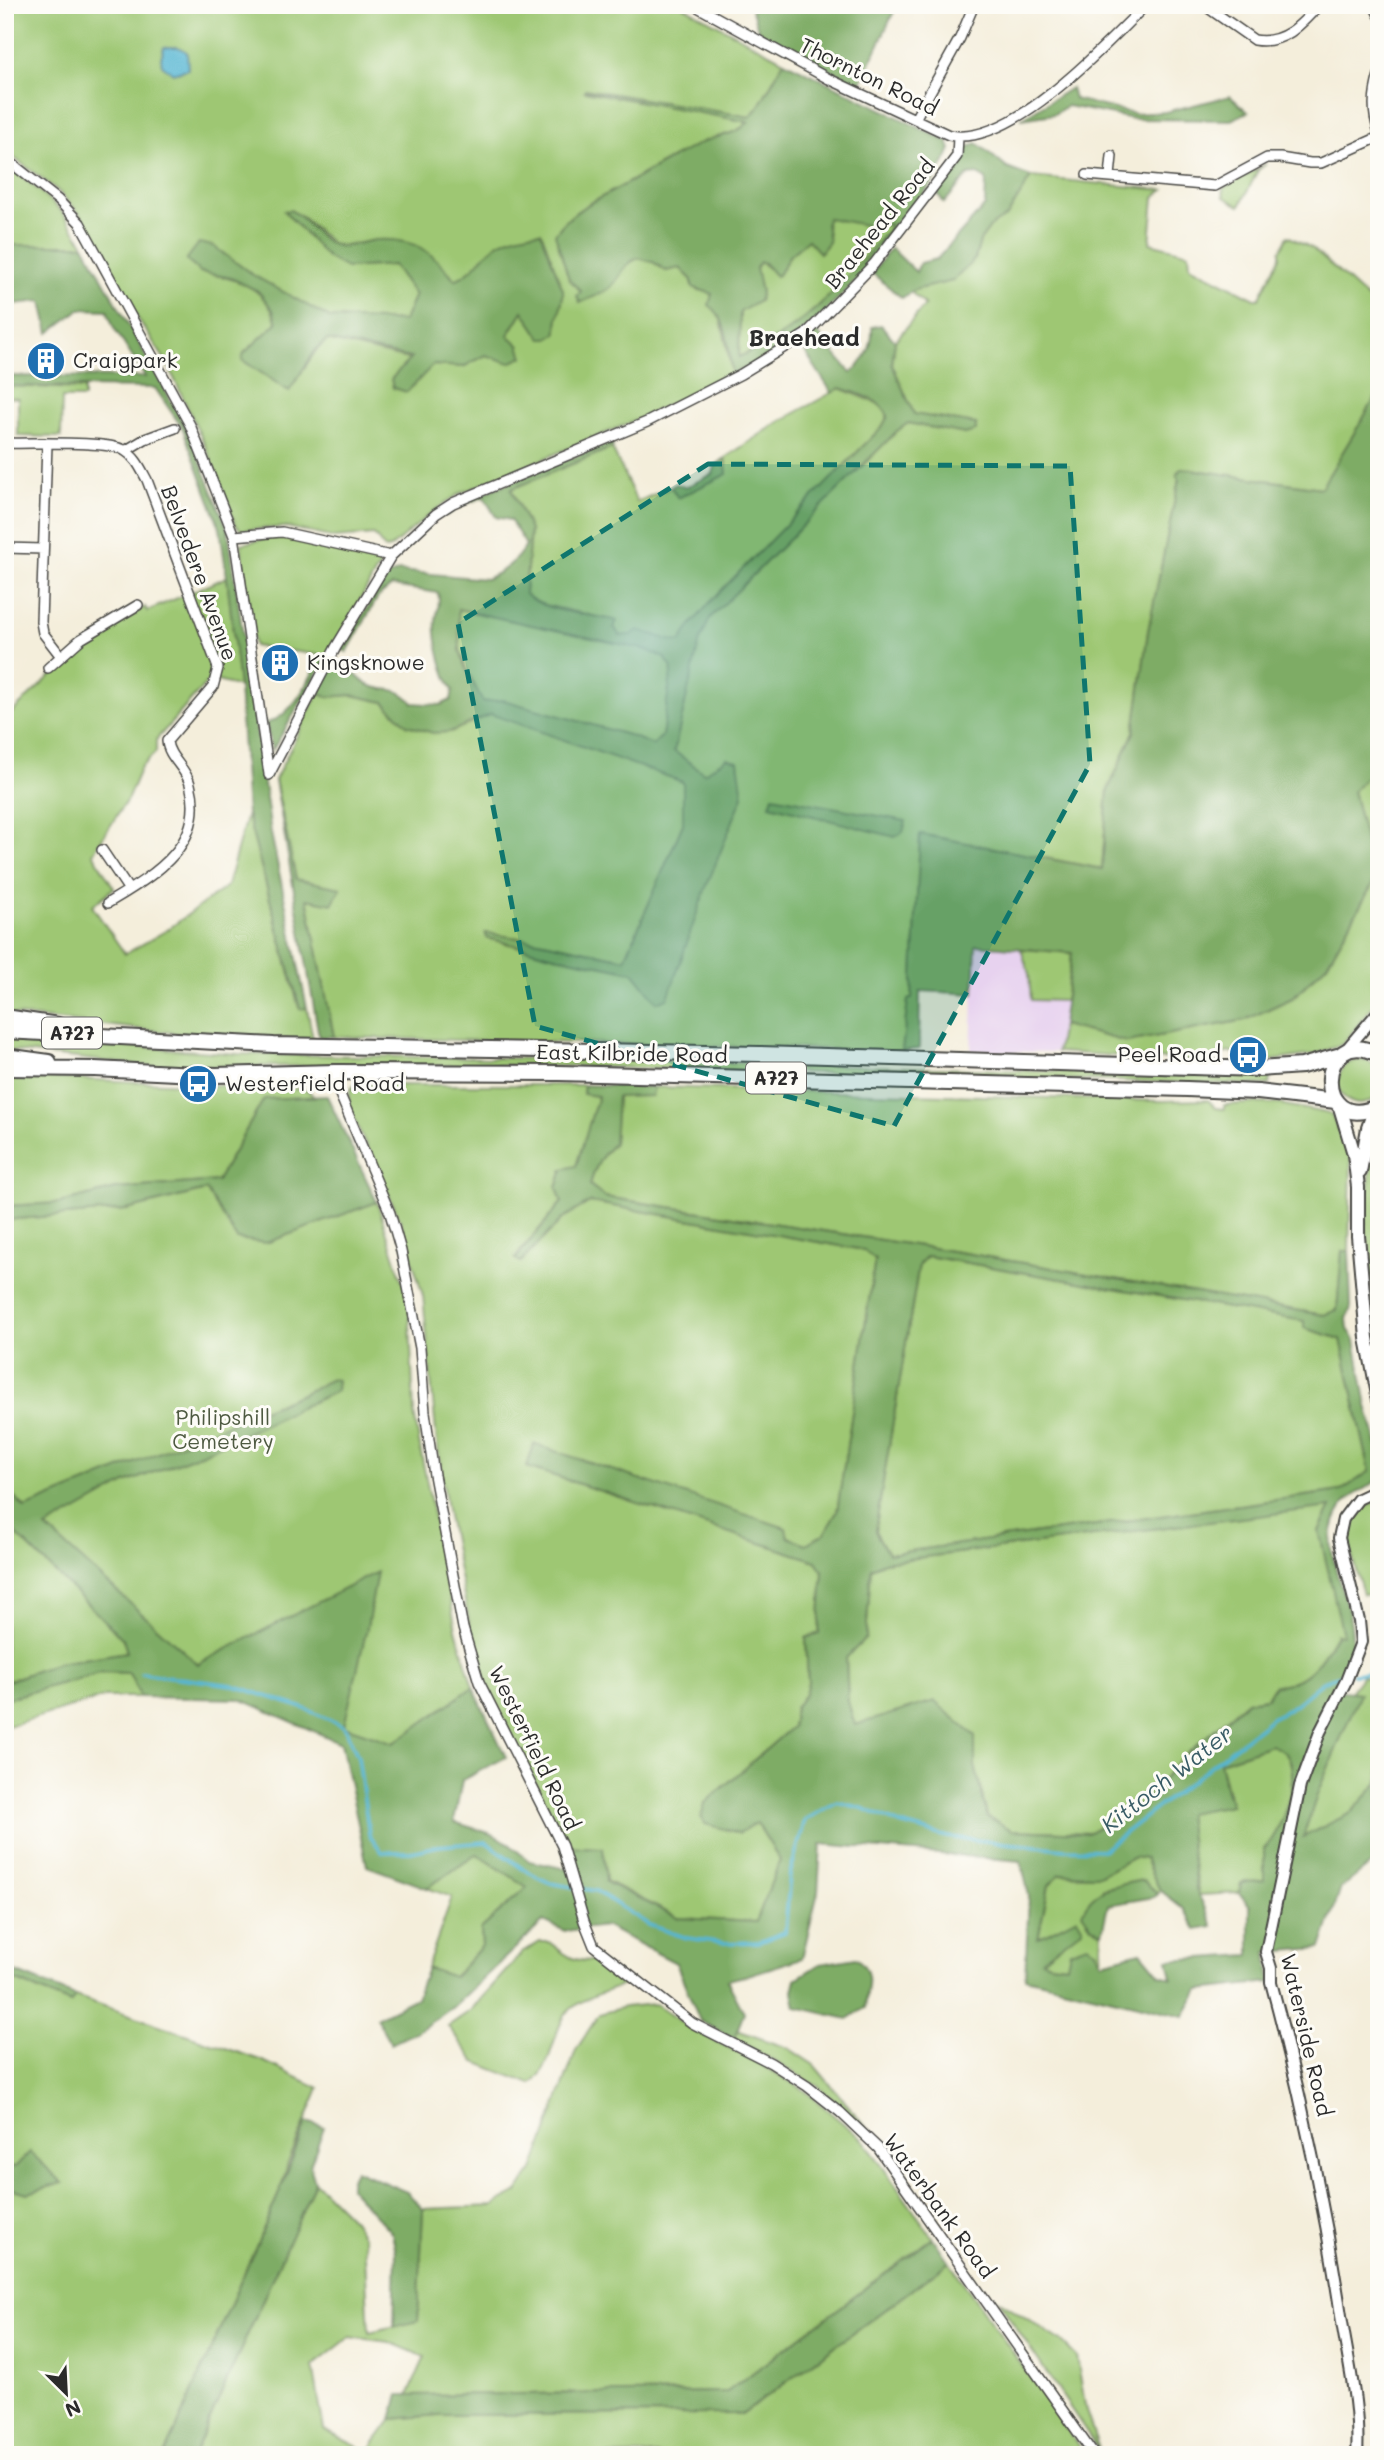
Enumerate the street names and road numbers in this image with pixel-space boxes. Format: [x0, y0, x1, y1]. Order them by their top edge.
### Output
street label: Thornton Road [796, 31, 943, 121]
street label: Braehead Road [818, 152, 940, 294]
street label: Belvedere Avenue [156, 481, 245, 664]
road number: A727 [42, 1018, 102, 1049]
street label: East Kilbride Road [536, 1037, 728, 1068]
road number: A727 [746, 1062, 806, 1094]
street label: Westerfield Road [484, 1661, 587, 1834]
street label: Waterside Road [1276, 1951, 1339, 2119]
street label: Waterbank Road [879, 2127, 1002, 2283]

